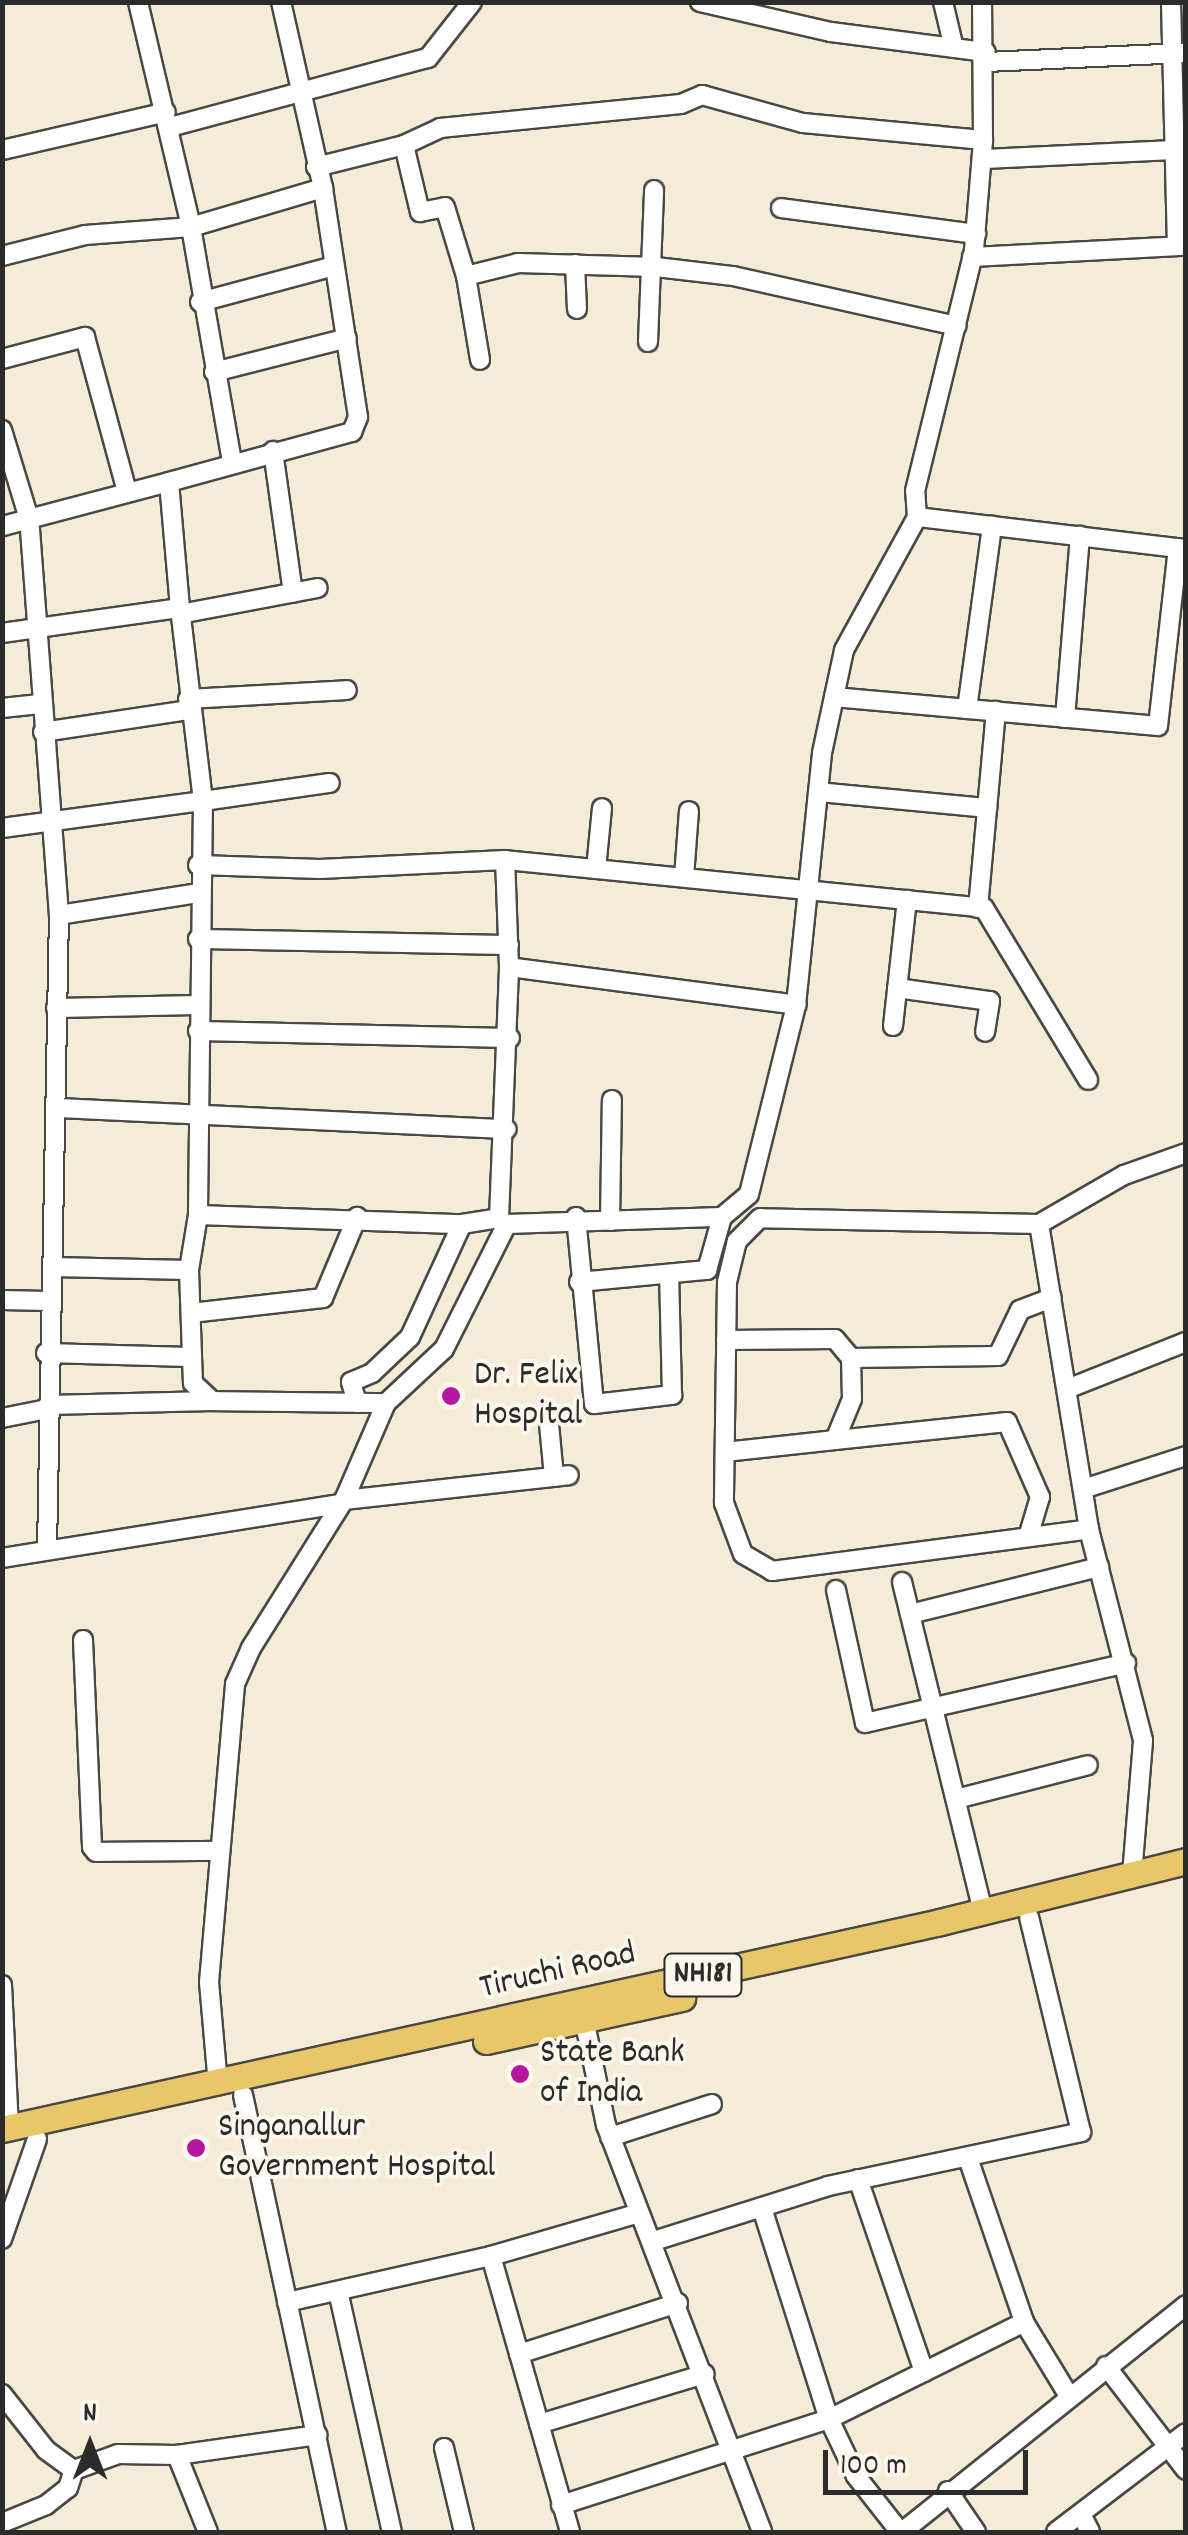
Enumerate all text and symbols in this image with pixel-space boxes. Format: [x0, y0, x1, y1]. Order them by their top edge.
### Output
place label: Dr. Felix Hospital [474, 1355, 582, 1437]
marker: Dr. Felix Hospital [438, 1383, 464, 1409]
street label: Tiruchi Road [476, 1934, 640, 2010]
road number: NH181 [663, 1948, 743, 2002]
place label: State Bank of India [540, 2033, 685, 2115]
marker: State Bank of India [509, 2063, 531, 2085]
place label: Singanallur Government Hospital [218, 2107, 495, 2189]
marker: Singanallur Government Hospital [183, 2135, 209, 2161]
north arrow [40, 2395, 140, 2495]
text: N [83, 2395, 97, 2435]
scale bar [828, 2430, 1033, 2492]
text: 100 m [840, 2446, 907, 2489]

